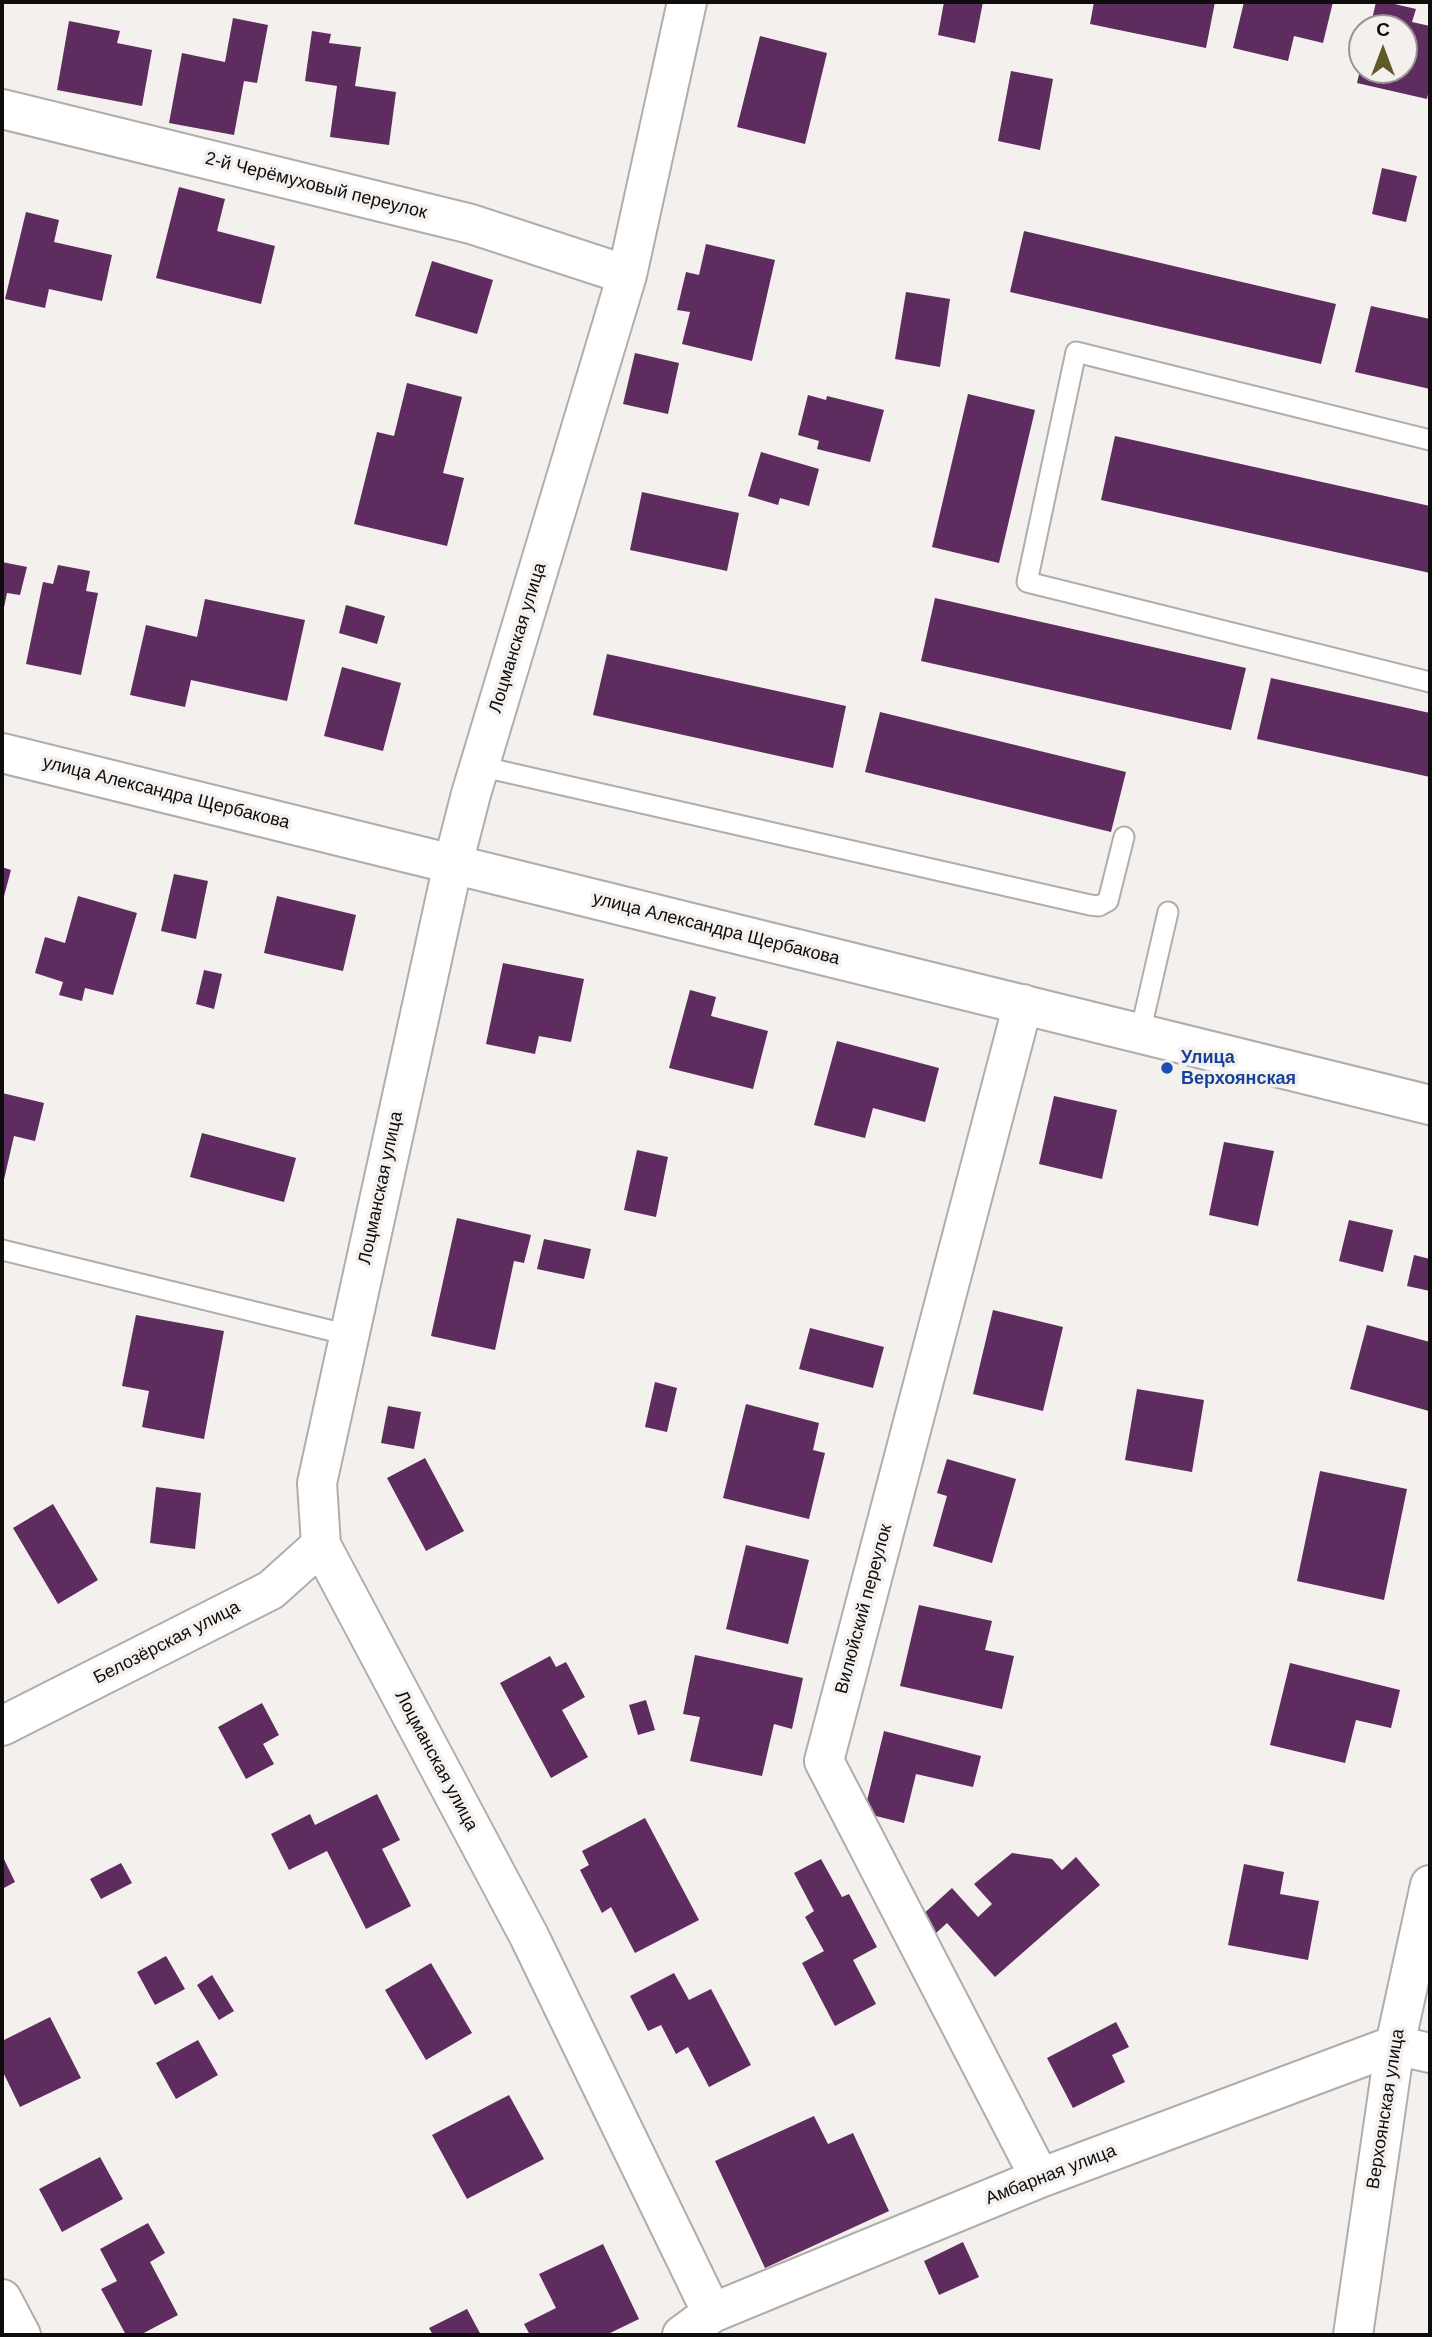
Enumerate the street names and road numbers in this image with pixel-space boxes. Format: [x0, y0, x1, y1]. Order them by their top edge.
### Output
street label: 2-й Черёмуховый переулок [203, 148, 429, 224]
street label: Лоцманская улица [485, 560, 551, 716]
street label: улица Александра Щербакова [40, 752, 292, 834]
street label: улица Александра Щербакова [590, 888, 842, 970]
street label: Лоцманская улица [354, 1109, 408, 1267]
street label: Вилюйский переулок [831, 1522, 897, 1696]
street label: Белозёрская улица [90, 1597, 244, 1689]
street label: Лоцманская улица [390, 1687, 482, 1835]
street label: Верхоянская улица [1363, 2027, 1409, 2191]
street label: Амбарная улица [983, 2140, 1119, 2210]

